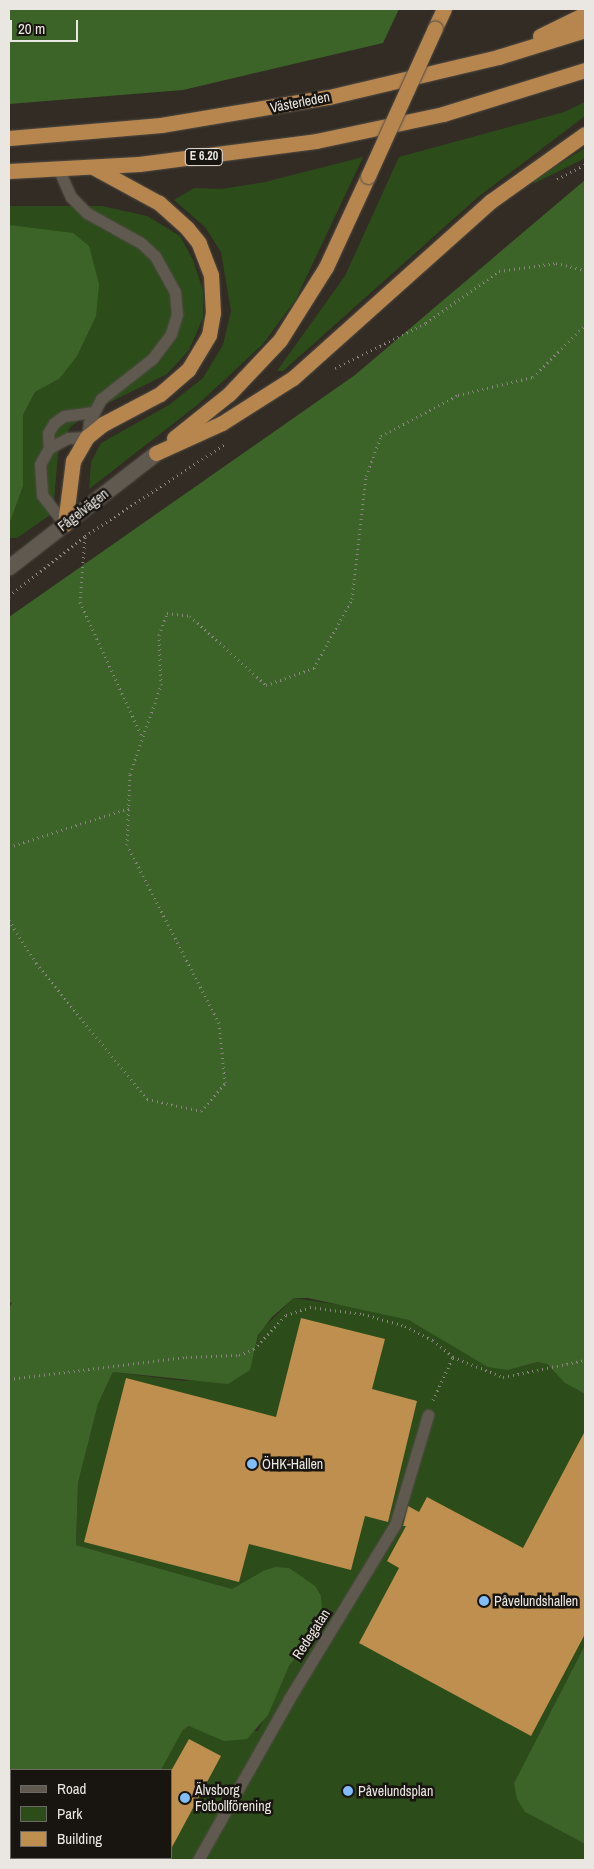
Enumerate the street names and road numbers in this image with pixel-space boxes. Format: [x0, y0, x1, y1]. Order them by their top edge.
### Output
street label: Västerleden [269, 88, 331, 116]
road number: E 6.20 [184, 148, 224, 166]
street label: Fågelvägen [54, 485, 112, 535]
street label: Redegatan [289, 1606, 333, 1662]

